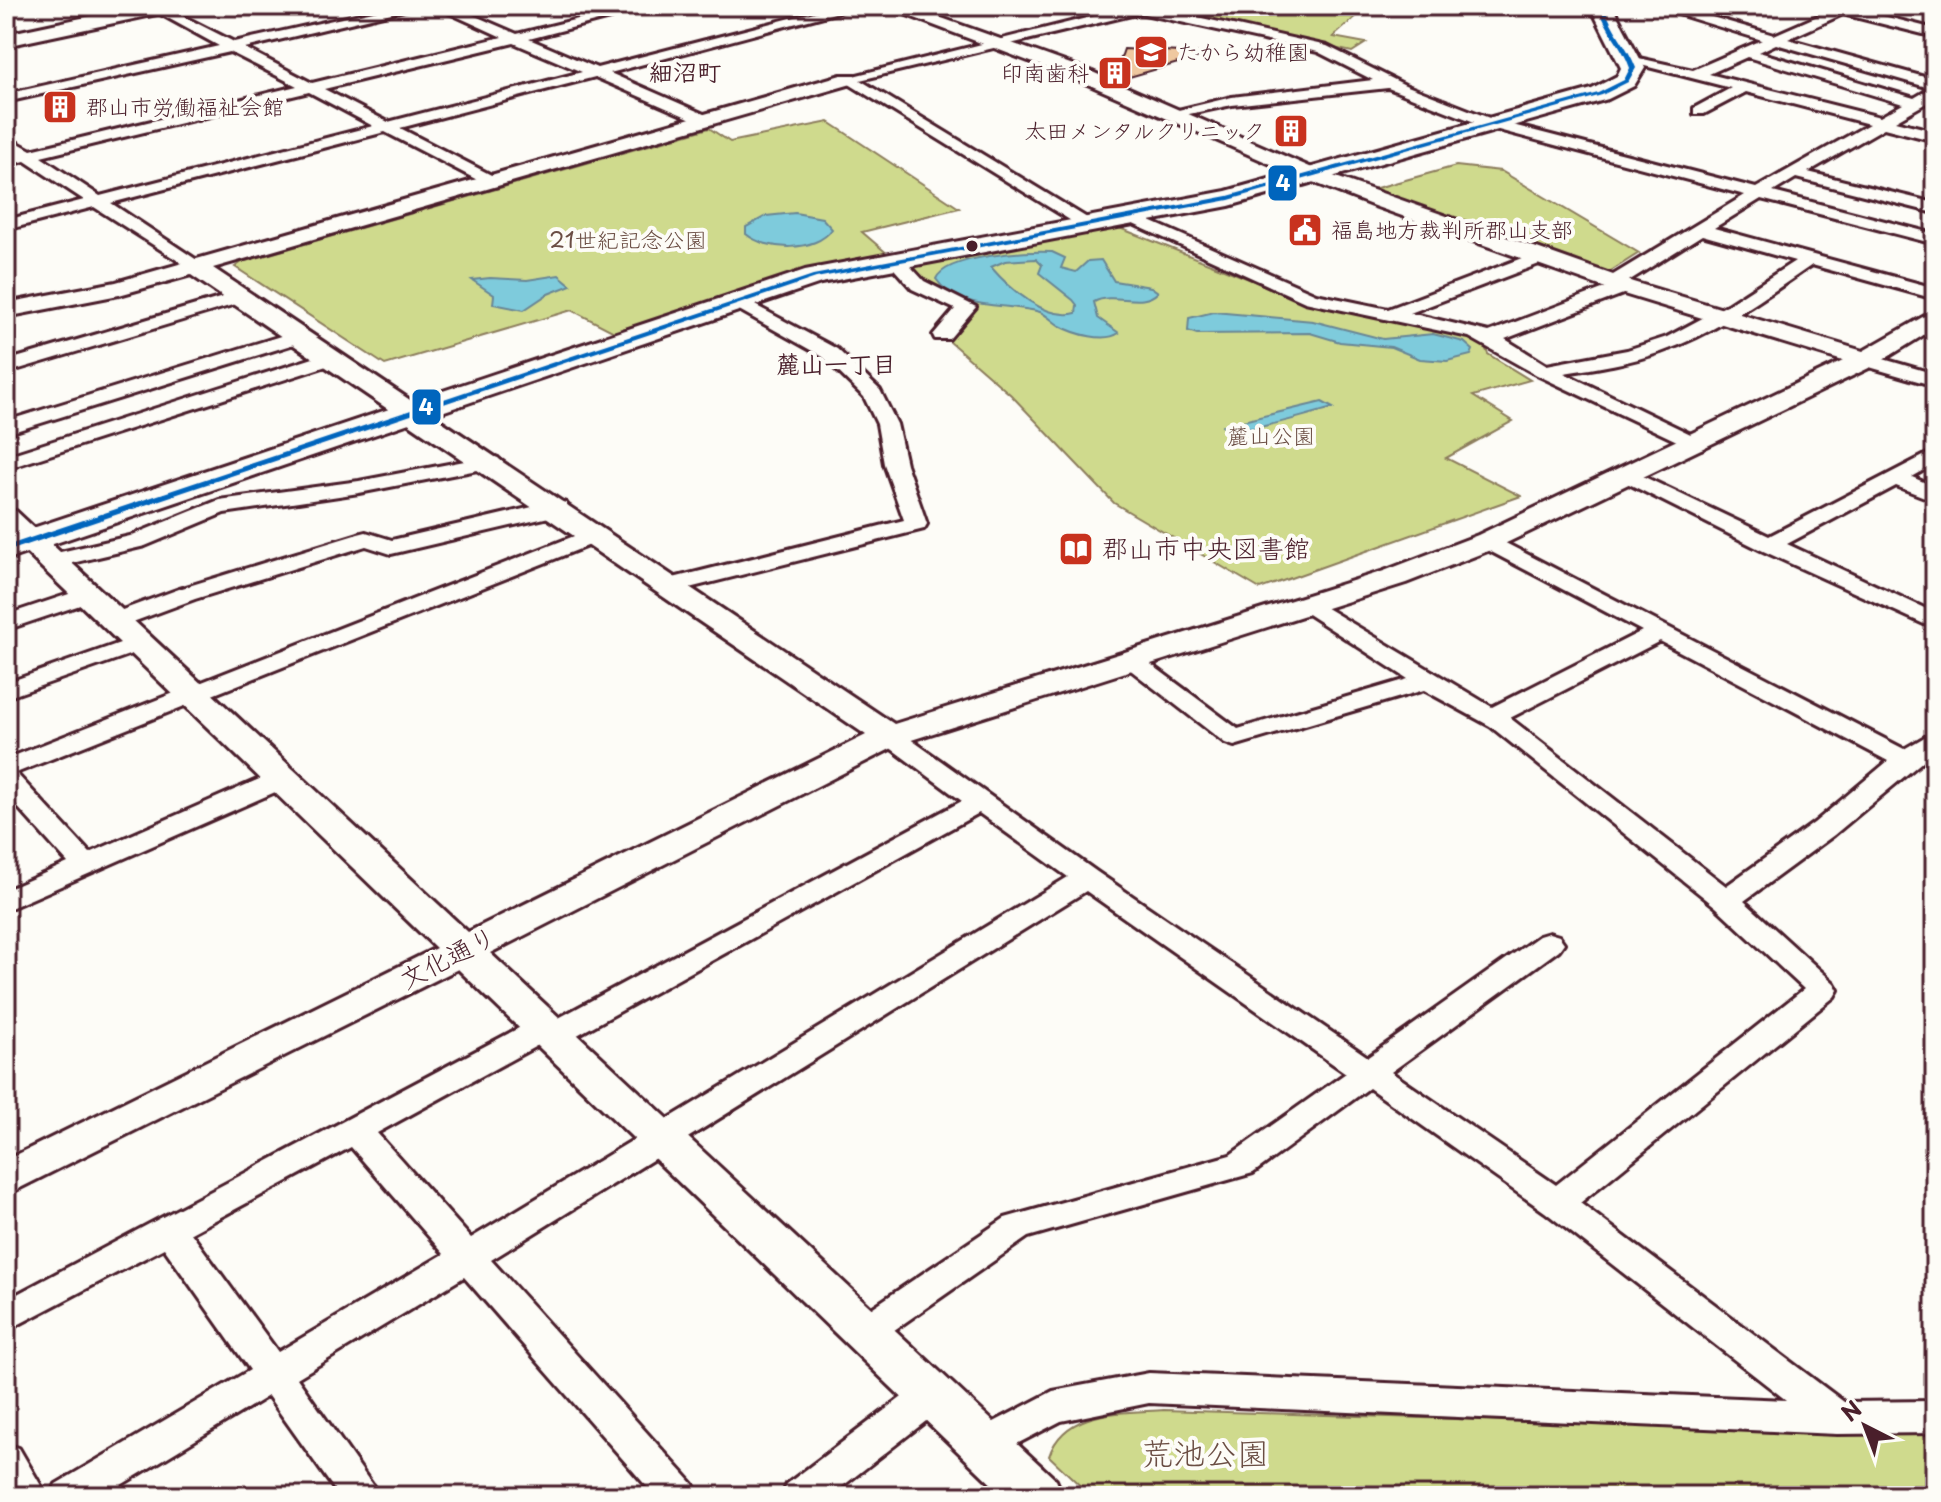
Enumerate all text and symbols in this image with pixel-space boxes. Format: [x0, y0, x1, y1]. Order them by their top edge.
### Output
school or university icon: たから幼稚園 [1132, 33, 1170, 71]
place label: たから幼稚園 [1177, 34, 1309, 67]
district label: 細沼町 [649, 53, 721, 89]
building icon: 印南歯科 [1096, 54, 1134, 92]
place label: 印南歯科 [1001, 55, 1089, 88]
building icon: 郡山市労働福祉会館 [41, 88, 79, 126]
place label: 郡山市労働福祉会館 [86, 89, 284, 122]
building icon: 太田メンタルクリニック [1272, 112, 1310, 150]
place label: 太田メンタルクリニック [1024, 113, 1265, 146]
line badge: 4 [1267, 164, 1298, 202]
text: 4 [1276, 165, 1291, 198]
public building icon: 福島地方裁判所郡山支部 [1286, 211, 1324, 249]
place label: 福島地方裁判所郡山支部 [1331, 212, 1573, 245]
park label: 21世紀記念公園 [549, 222, 707, 255]
unlabelled marker [964, 238, 980, 254]
district label: 麓山一丁目 [776, 345, 896, 381]
line badge: 4 [411, 388, 442, 426]
text: 4 [419, 389, 434, 422]
park label: 麓山公園 [1227, 418, 1315, 451]
place label: 郡山市中央図書館 [1102, 528, 1310, 567]
library icon: 郡山市中央図書館 [1057, 530, 1095, 568]
street label: 文化通り [392, 916, 503, 998]
north arrow [1825, 1386, 1905, 1466]
text: N [1833, 1392, 1868, 1428]
park label: 荒池公園 [1141, 1428, 1269, 1476]

